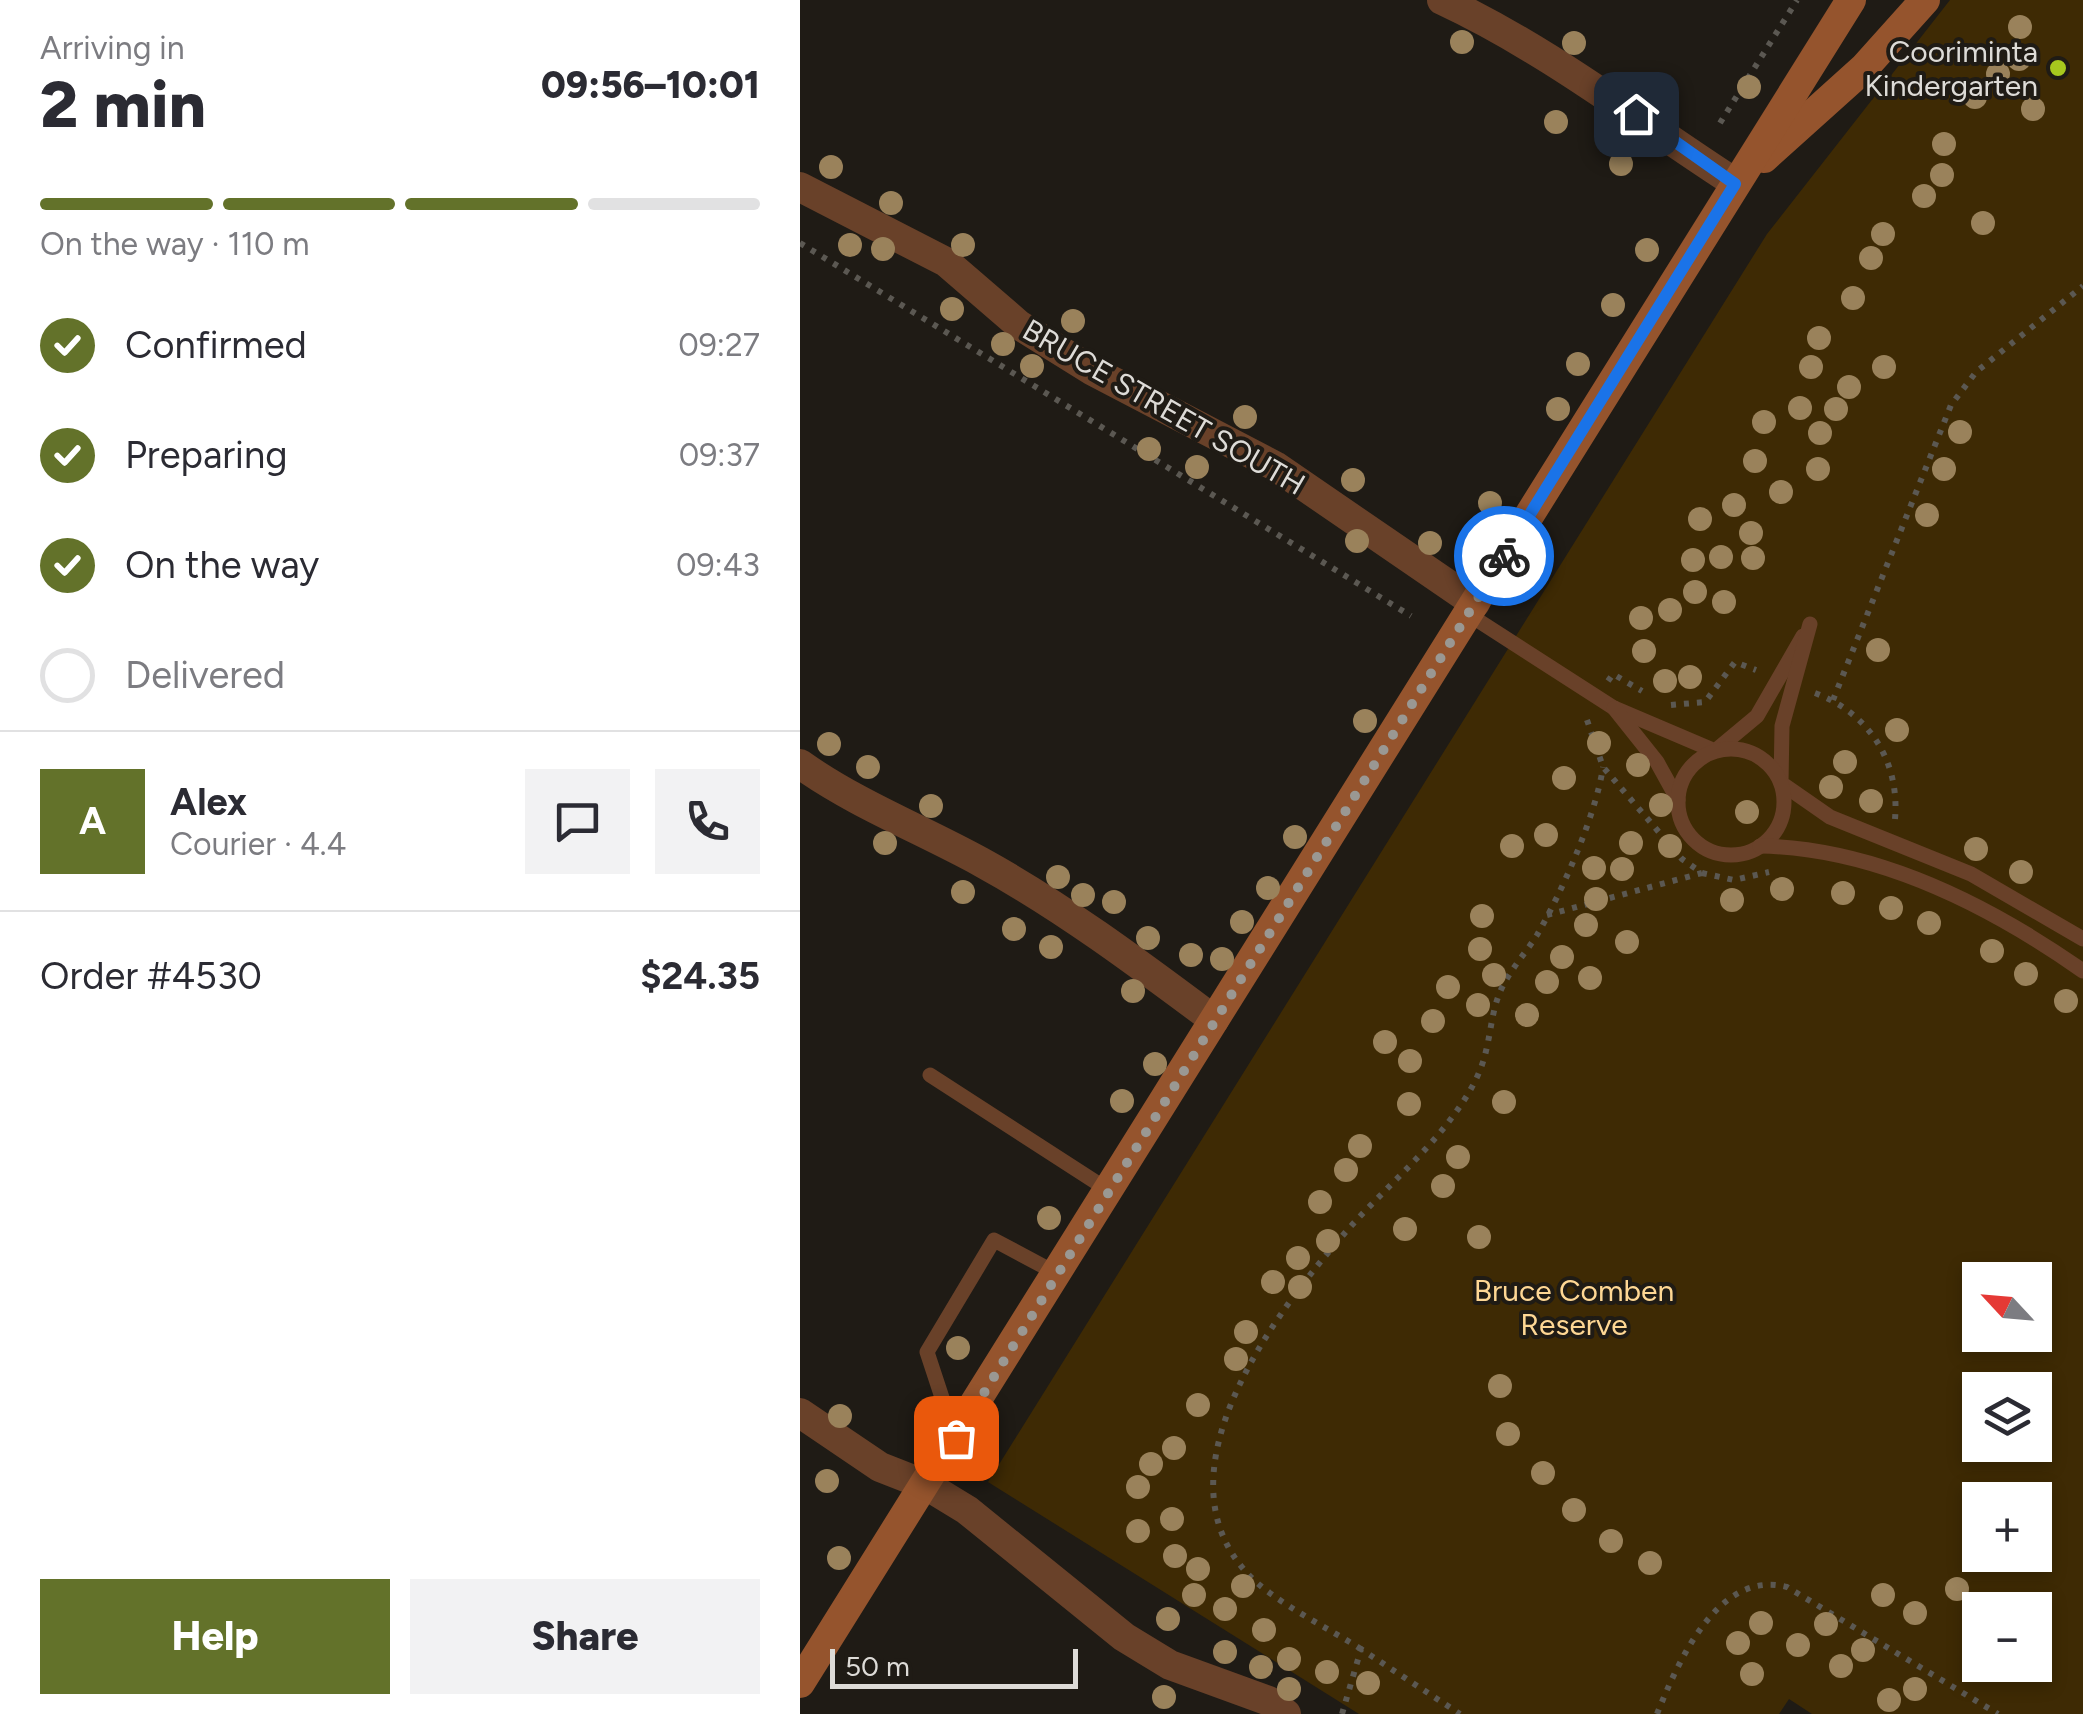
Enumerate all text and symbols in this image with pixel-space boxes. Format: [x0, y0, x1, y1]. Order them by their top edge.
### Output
text: Arriving in [40, 29, 185, 67]
place label: Cooriminta Kindergarten [1864, 33, 2038, 104]
marker: Cooriminta Kindergarten [2047, 57, 2069, 79]
text: 09:56–10:01 [541, 62, 760, 108]
text: 2 min [40, 65, 206, 143]
pin [1594, 72, 1679, 157]
icon: home [1609, 87, 1664, 142]
text: On the way · 110 m [40, 225, 310, 263]
street label: BRUCE STREET SOUTH [1016, 311, 1312, 503]
icon: check [40, 318, 95, 373]
text: Confirmed [125, 322, 307, 368]
text: 09:27 [678, 326, 760, 364]
icon: check [40, 428, 95, 483]
text: Preparing [125, 432, 287, 478]
text: 09:37 [679, 436, 760, 474]
courier [1454, 506, 1554, 606]
icon: bike [1477, 529, 1532, 584]
icon: check [40, 538, 95, 593]
text: On the way [125, 542, 319, 588]
text: 09:43 [676, 546, 760, 584]
text: Delivered [125, 652, 285, 698]
button: chat [525, 769, 630, 874]
button: phone [655, 769, 760, 874]
text: Alex [170, 779, 247, 825]
text: A [79, 798, 106, 844]
text: Courier · 4.4 [170, 825, 346, 863]
text: Order #4530 [40, 953, 262, 999]
text: $24.35 [640, 953, 760, 999]
north arrow [1962, 1262, 2052, 1352]
map controls [1962, 1262, 2052, 1682]
park label: Bruce Comben Reserve [1474, 1272, 1674, 1343]
button: layers [1962, 1372, 2052, 1462]
pin [914, 1396, 999, 1481]
icon: bag [929, 1411, 984, 1466]
button: + [1962, 1482, 2052, 1572]
button: Help [40, 1579, 390, 1694]
button: Share [410, 1579, 760, 1694]
button: − [1962, 1592, 2052, 1682]
scale bar [830, 1644, 1078, 1688]
text: 50 m [845, 1649, 910, 1683]

